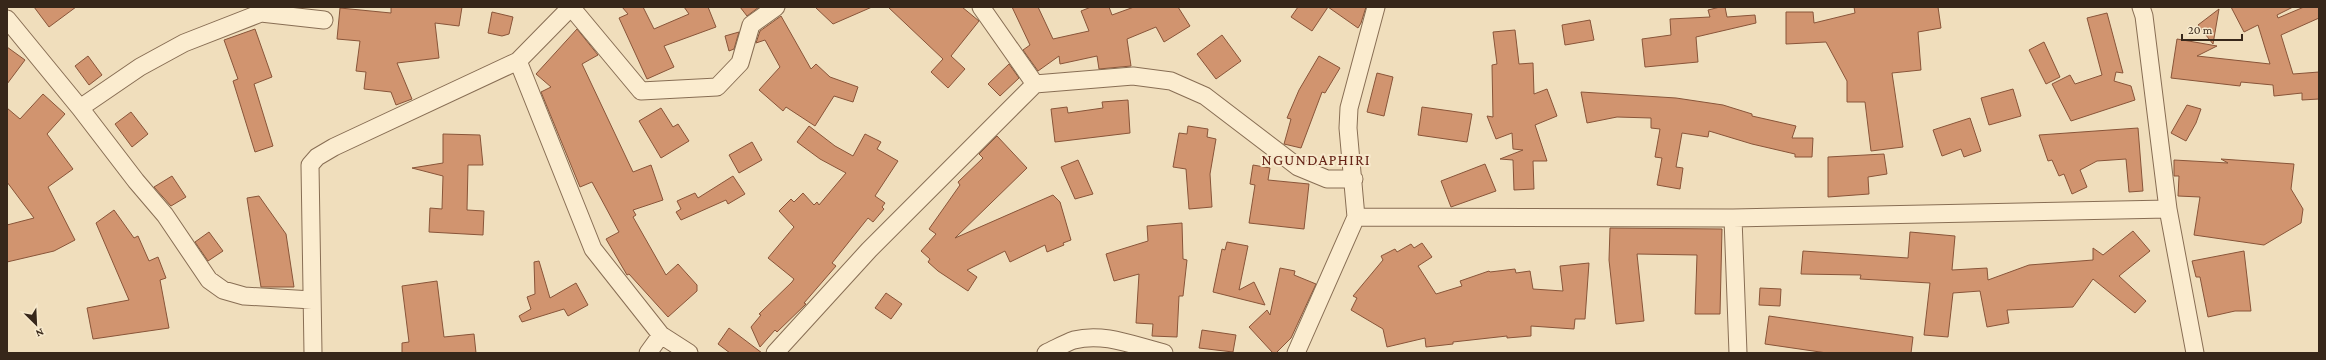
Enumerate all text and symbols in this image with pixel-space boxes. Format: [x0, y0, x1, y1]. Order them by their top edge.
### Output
scale bar [2182, 16, 2242, 42]
text: 20 m [2188, 23, 2213, 37]
district label: NGUNDAPHIRI [1261, 151, 1371, 168]
north arrow [16, 304, 56, 344]
text: N [34, 326, 46, 340]

